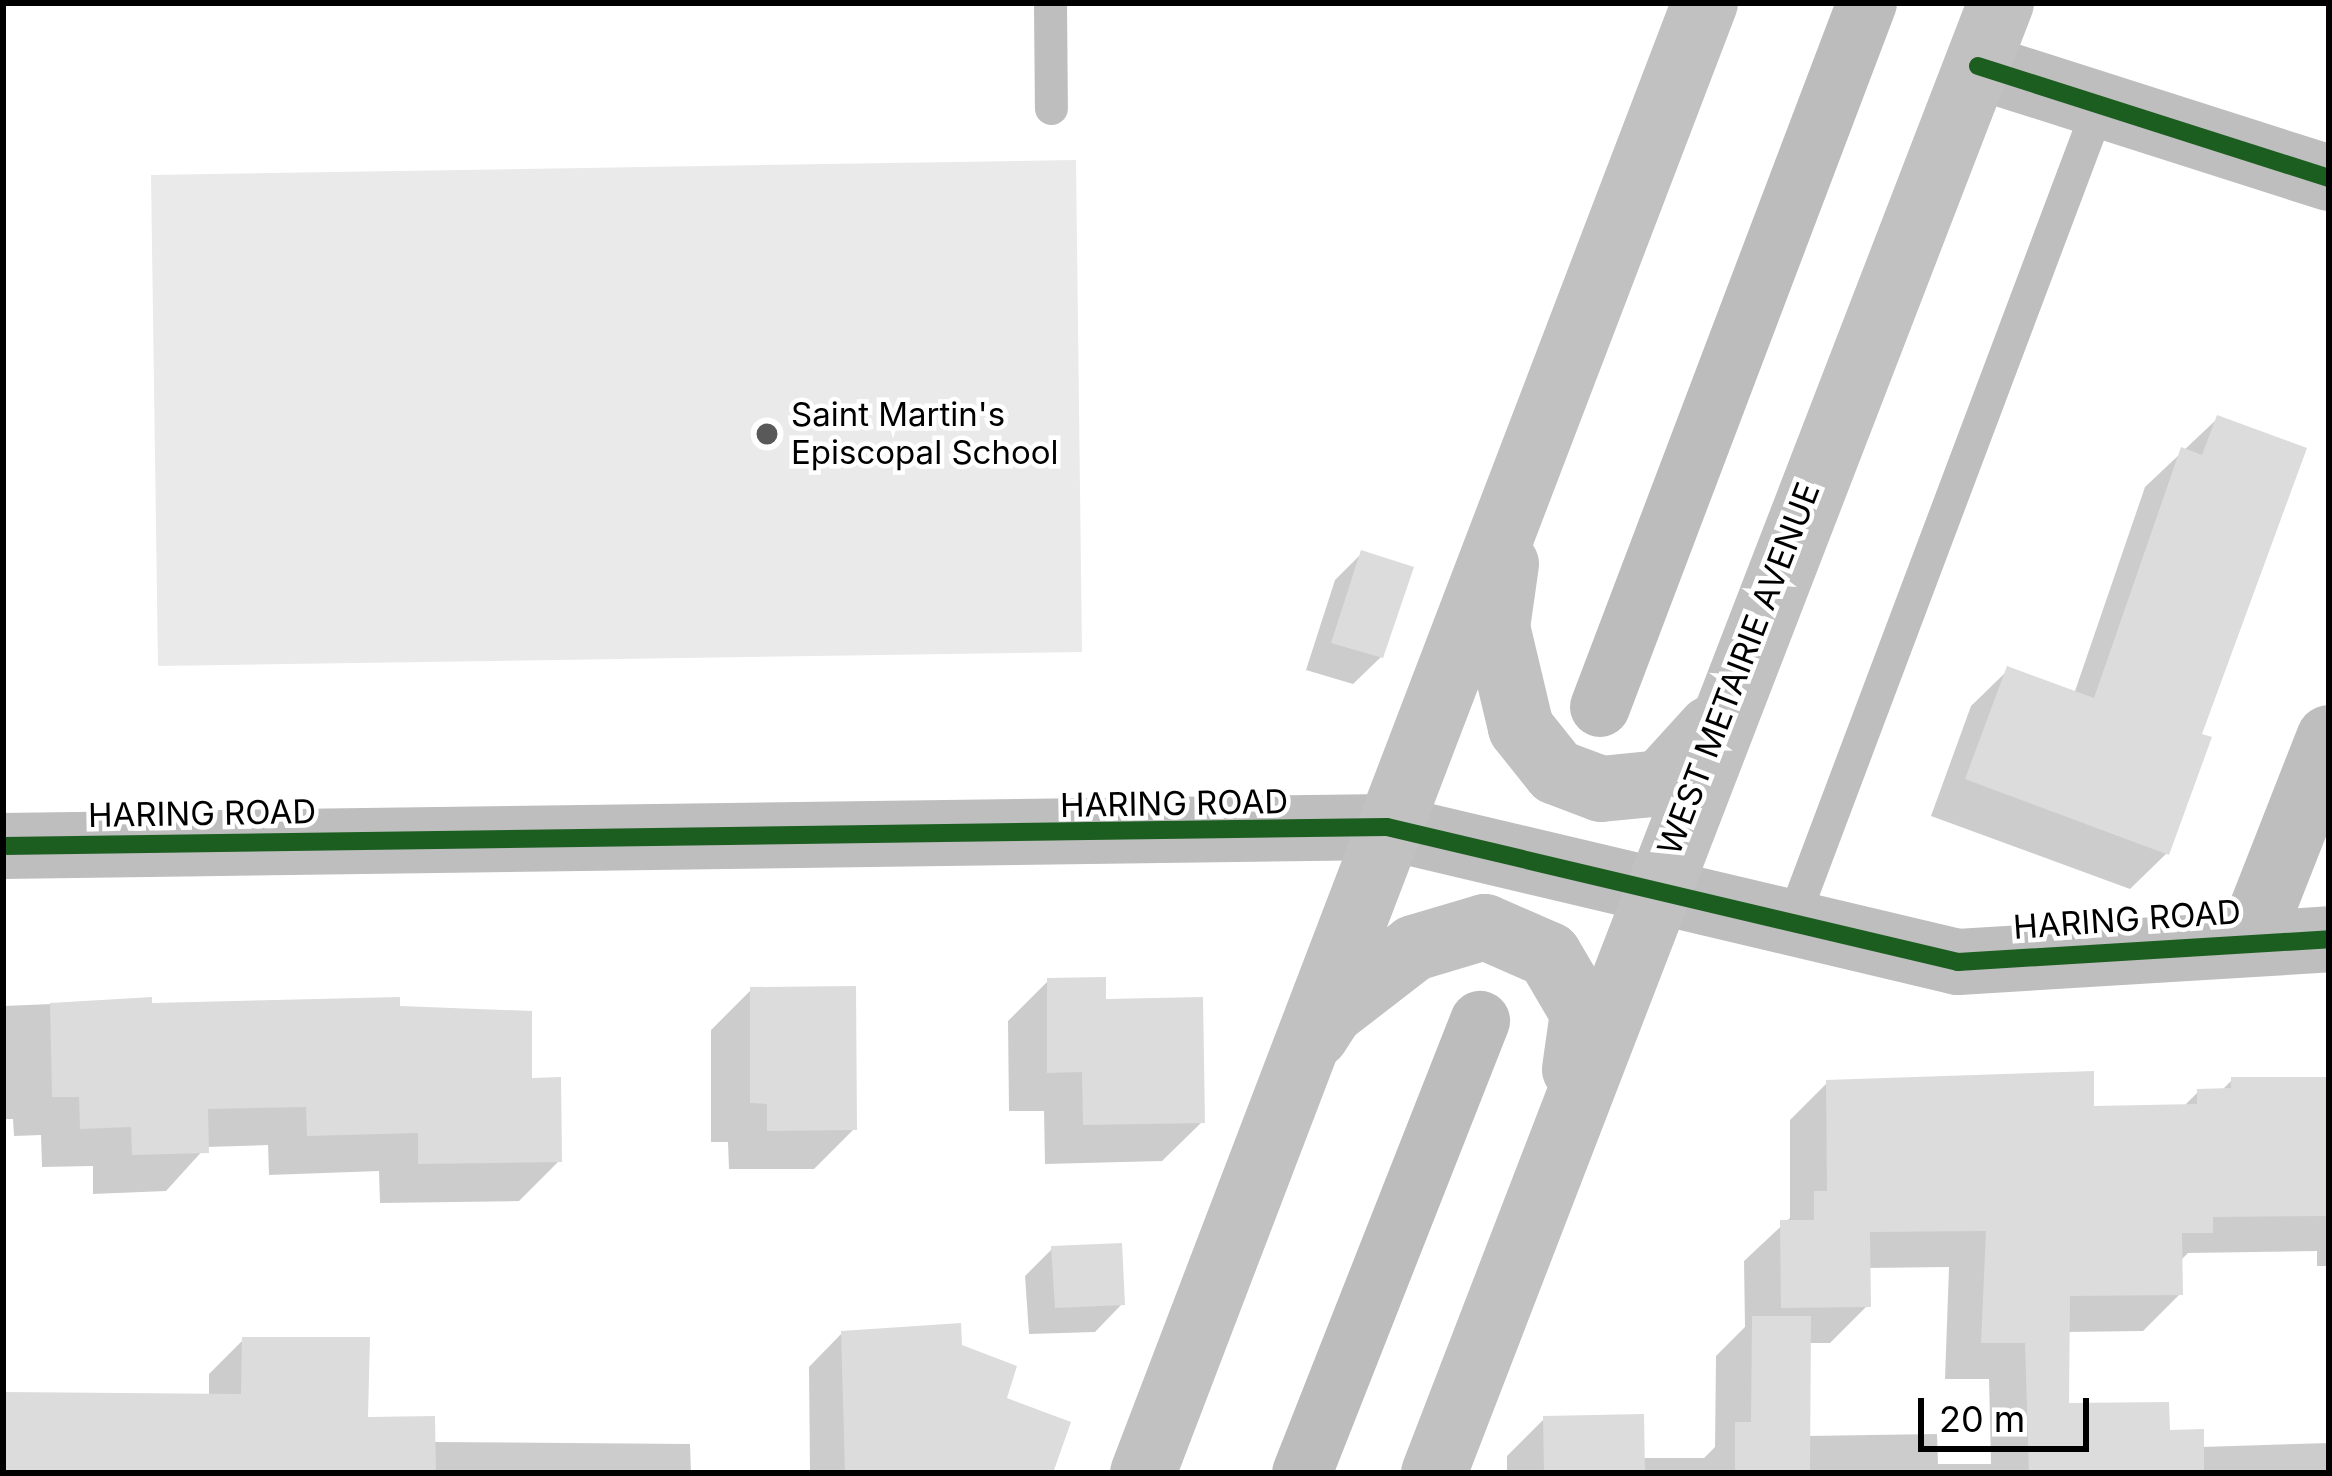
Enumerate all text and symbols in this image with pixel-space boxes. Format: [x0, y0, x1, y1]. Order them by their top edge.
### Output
place label: Saint Martin's Episcopal School [791, 395, 1059, 473]
marker: Saint Martin's Episcopal School [754, 421, 780, 447]
street label: WEST METAIRIE AVENUE [1650, 477, 1828, 861]
street label: HARING ROAD [1060, 782, 1288, 826]
street label: HARING ROAD [88, 792, 316, 836]
street label: HARING ROAD [2012, 892, 2242, 948]
scale bar [1924, 1374, 2095, 1448]
text: 20 m [1939, 1397, 2025, 1441]

